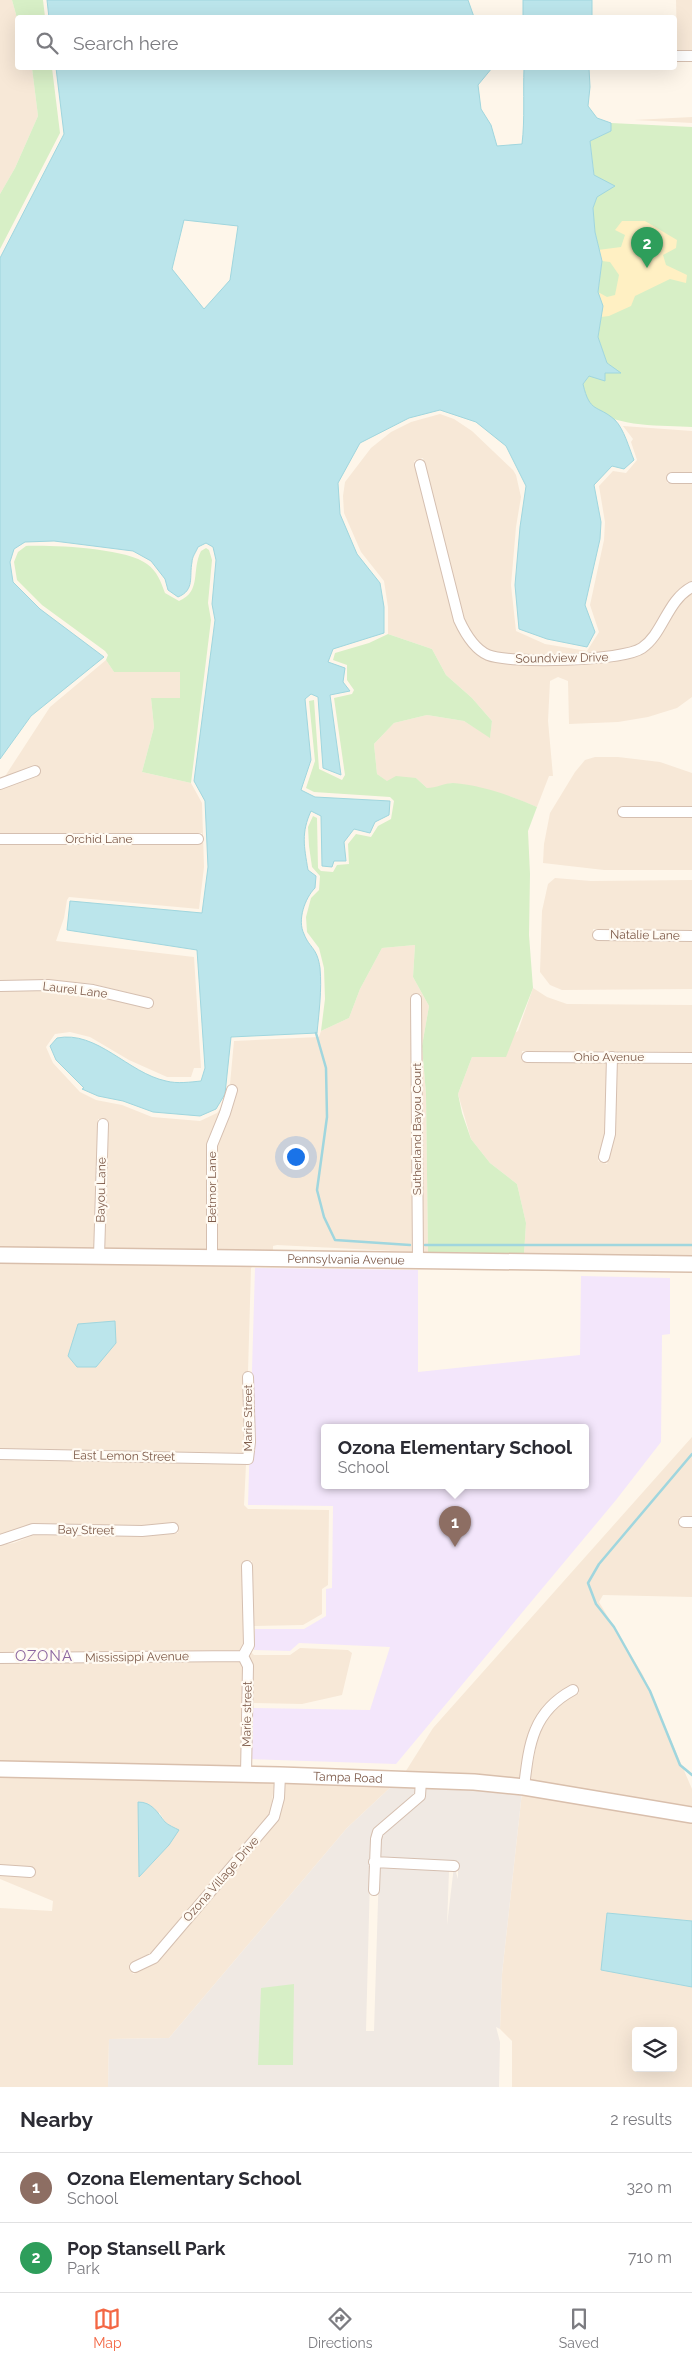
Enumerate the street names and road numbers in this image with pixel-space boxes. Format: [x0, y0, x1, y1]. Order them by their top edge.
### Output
street label: Soundview Drive [515, 650, 609, 666]
street label: Orchid Lane [65, 832, 133, 846]
street label: Natalie Lane [610, 927, 680, 943]
street label: Laurel Lane [42, 979, 108, 1001]
street label: Ohio Avenue [574, 1050, 644, 1064]
street label: Sutherland Bayou Court [410, 1063, 424, 1195]
street label: Betmor Lane [205, 1151, 219, 1223]
street label: Bayou Lane [93, 1157, 109, 1223]
street label: Pennsylvania Avenue [287, 1252, 405, 1267]
street label: Marie Street [241, 1384, 255, 1452]
street label: East Lemon Street [73, 1448, 175, 1464]
street label: Bay Street [57, 1523, 115, 1537]
street label: Mississippi Avenue [85, 1649, 189, 1665]
street label: Marie street [239, 1681, 255, 1747]
street label: Tampa Road [313, 1769, 383, 1786]
street label: Ozona Village Drive [180, 1834, 262, 1924]

